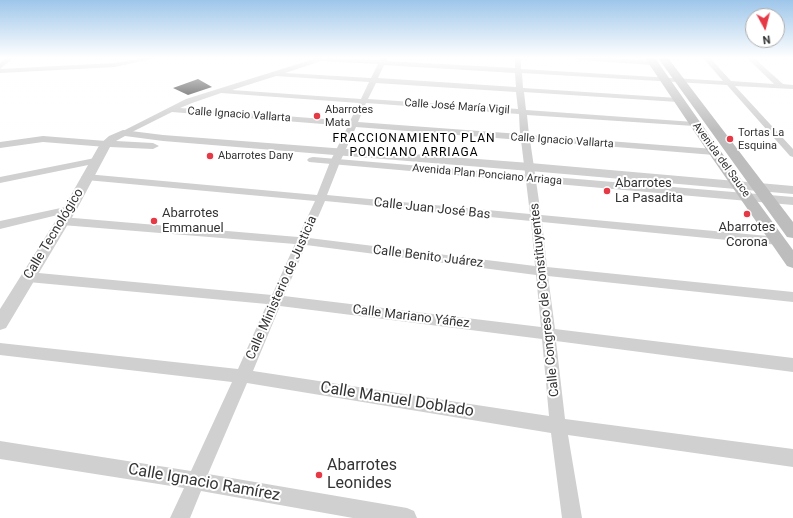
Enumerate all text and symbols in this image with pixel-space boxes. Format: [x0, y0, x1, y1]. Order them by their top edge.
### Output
north arrow [745, 8, 785, 48]
text: N [762, 32, 771, 46]
street label: Calle José María Vigil [404, 97, 510, 117]
place label: Abarrotes Mata [325, 103, 373, 129]
street label: Calle Ignacio Vallarta [187, 105, 291, 125]
marker: Abarrotes Mata [312, 111, 322, 121]
street label: Avenida del Sauce [689, 120, 753, 200]
place label: Tortas La Esquina [738, 126, 784, 152]
street label: Calle Ignacio Vallarta [510, 131, 614, 151]
district label: FRACCIONAMIENTO PLAN PONCIANO ARRIAGA [332, 132, 496, 160]
marker: Tortas La Esquina [725, 134, 735, 144]
place label: Abarrotes Dany [218, 149, 293, 163]
marker: Abarrotes Dany [205, 151, 215, 161]
street label: Avenida Plan Ponciano Arriaga [412, 162, 562, 188]
place label: Abarrotes La Pasadita [615, 176, 683, 207]
street label: Calle Tecnológico [21, 186, 87, 282]
marker: Abarrotes La Pasadita [602, 186, 612, 196]
street label: Calle Juan José Bas [373, 195, 491, 223]
street label: Calle Congreso de Constituyentes [527, 202, 563, 398]
place label: Abarrotes Emmanuel [162, 206, 224, 237]
marker: Abarrotes Corona [742, 209, 752, 219]
street label: Calle Ministerio de Justicia [243, 214, 321, 362]
marker: Abarrotes Emmanuel [149, 216, 159, 226]
place label: Abarrotes Corona [719, 220, 775, 251]
street label: Calle Benito Juárez [372, 242, 484, 272]
street label: Calle Mariano Yáñez [352, 302, 470, 332]
street label: Calle Manuel Doblado [319, 378, 475, 422]
place label: Abarrotes Leonides [327, 456, 397, 494]
street label: Calle Ignacio Ramírez [127, 460, 281, 506]
marker: Abarrotes Leonides [314, 470, 324, 480]

